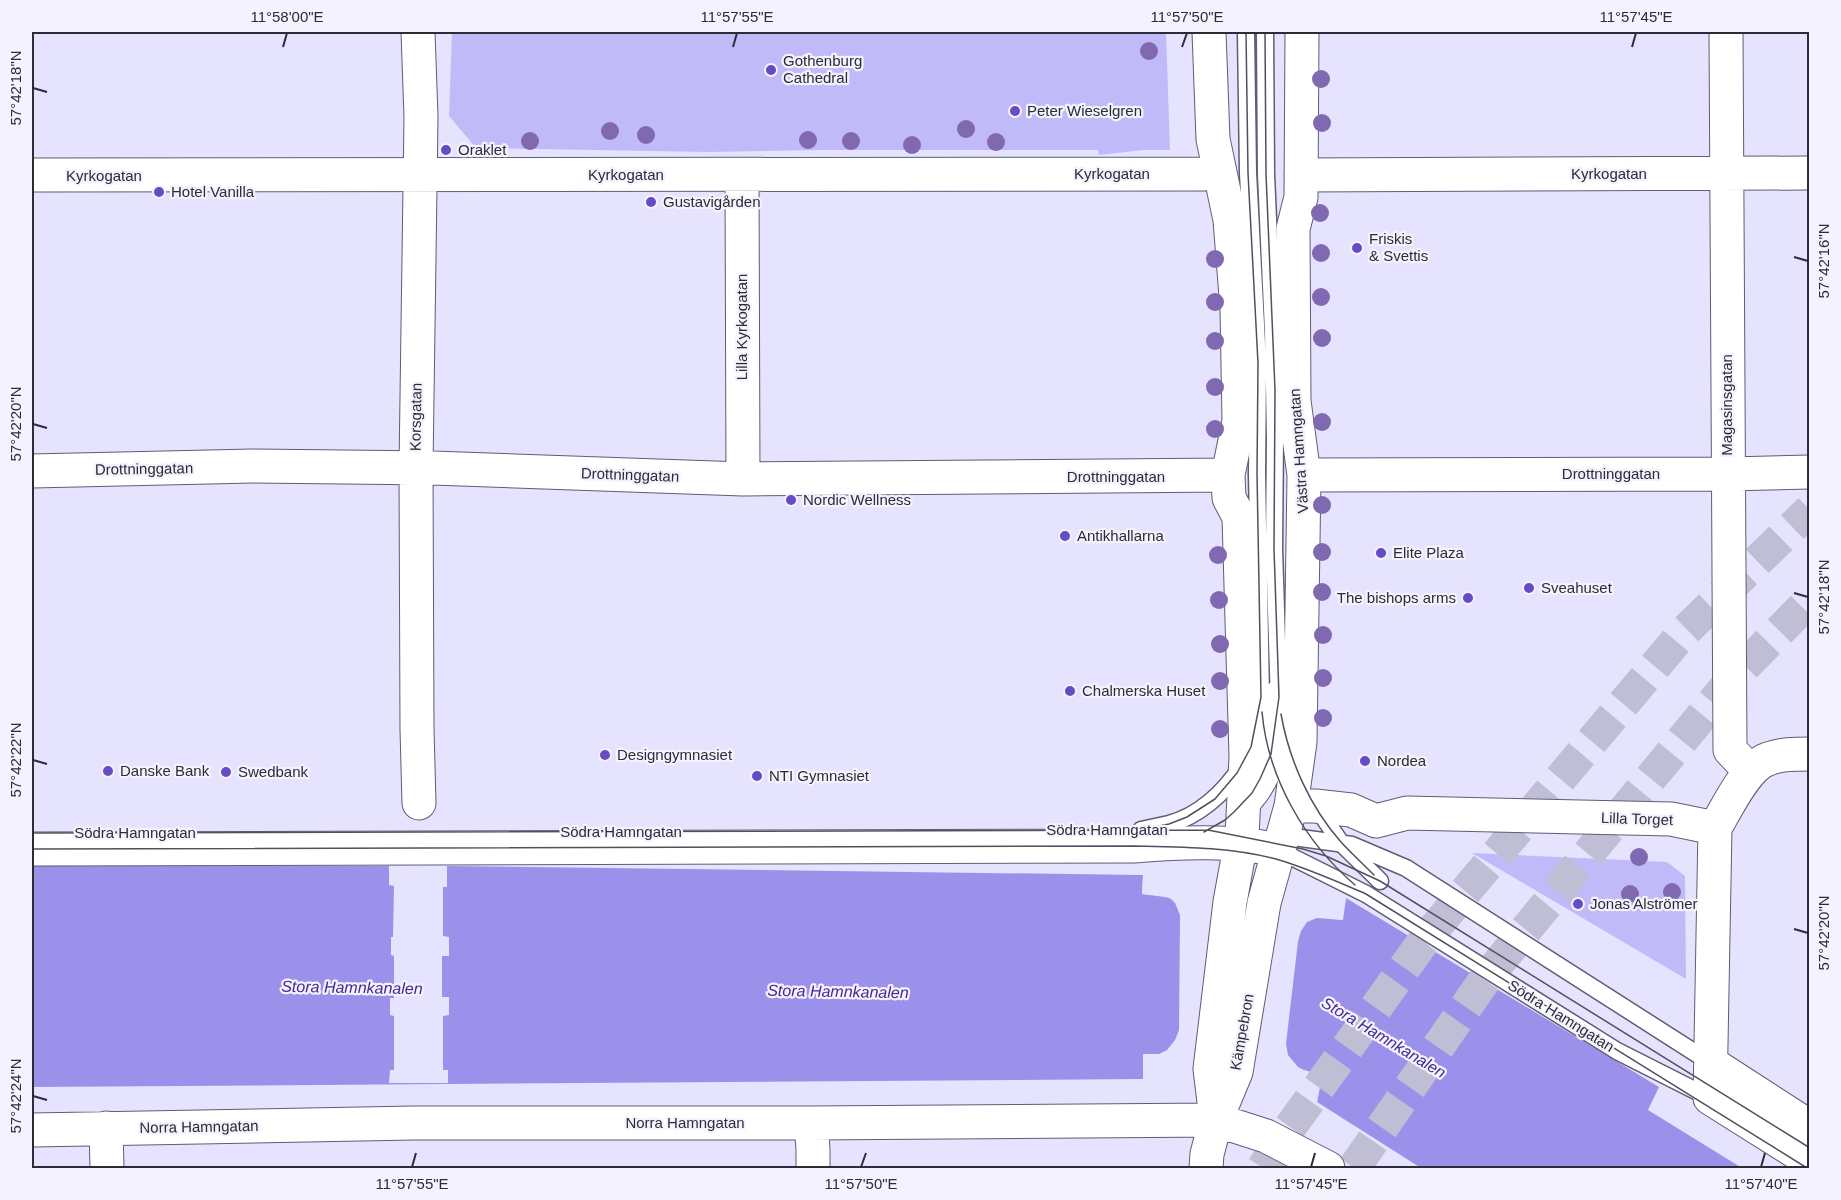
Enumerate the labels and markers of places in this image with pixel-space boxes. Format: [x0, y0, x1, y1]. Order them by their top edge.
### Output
place label: Gothenburg Cathedral [783, 52, 862, 86]
marker: Gothenburg Cathedral [764, 63, 778, 77]
place label: Peter Wieselgren [1027, 102, 1142, 119]
marker: Peter Wieselgren [1008, 104, 1022, 118]
place label: Oraklet [458, 141, 507, 158]
marker: Oraklet [439, 143, 453, 157]
place label: Hotel Vanilla [171, 183, 255, 200]
marker: Hotel Vanilla [152, 185, 166, 199]
place label: Gustavigården [663, 193, 761, 210]
marker: Gustavigården [644, 195, 658, 209]
place label: Friskis & Svettis [1369, 230, 1428, 264]
marker: Friskis & Svettis [1350, 241, 1364, 255]
place label: Nordic Wellness [803, 491, 911, 508]
marker: Nordic Wellness [784, 493, 798, 507]
place label: Antikhallarna [1077, 527, 1164, 544]
marker: Antikhallarna [1058, 529, 1072, 543]
place label: Elite Plaza [1393, 544, 1465, 561]
marker: Elite Plaza [1374, 546, 1388, 560]
place label: Sveahuset [1541, 579, 1613, 596]
marker: Sveahuset [1522, 581, 1536, 595]
place label: The bishops arms [1337, 589, 1456, 606]
marker: The bishops arms [1461, 591, 1475, 605]
place label: Chalmerska Huset [1082, 682, 1206, 699]
marker: Chalmerska Huset [1063, 684, 1077, 698]
place label: Designgymnasiet [617, 746, 733, 763]
marker: Designgymnasiet [598, 748, 612, 762]
place label: Nordea [1377, 752, 1427, 769]
marker: Nordea [1358, 754, 1372, 768]
place label: Danske Bank [120, 762, 210, 779]
place label: Swedbank [238, 763, 309, 780]
marker: Danske Bank [101, 764, 115, 778]
marker: Swedbank [219, 765, 233, 779]
place label: NTI Gymnasiet [769, 767, 870, 784]
marker: NTI Gymnasiet [750, 769, 764, 783]
place label: Jonas Alströmer [1590, 895, 1698, 912]
marker: Jonas Alströmer [1571, 897, 1585, 911]

